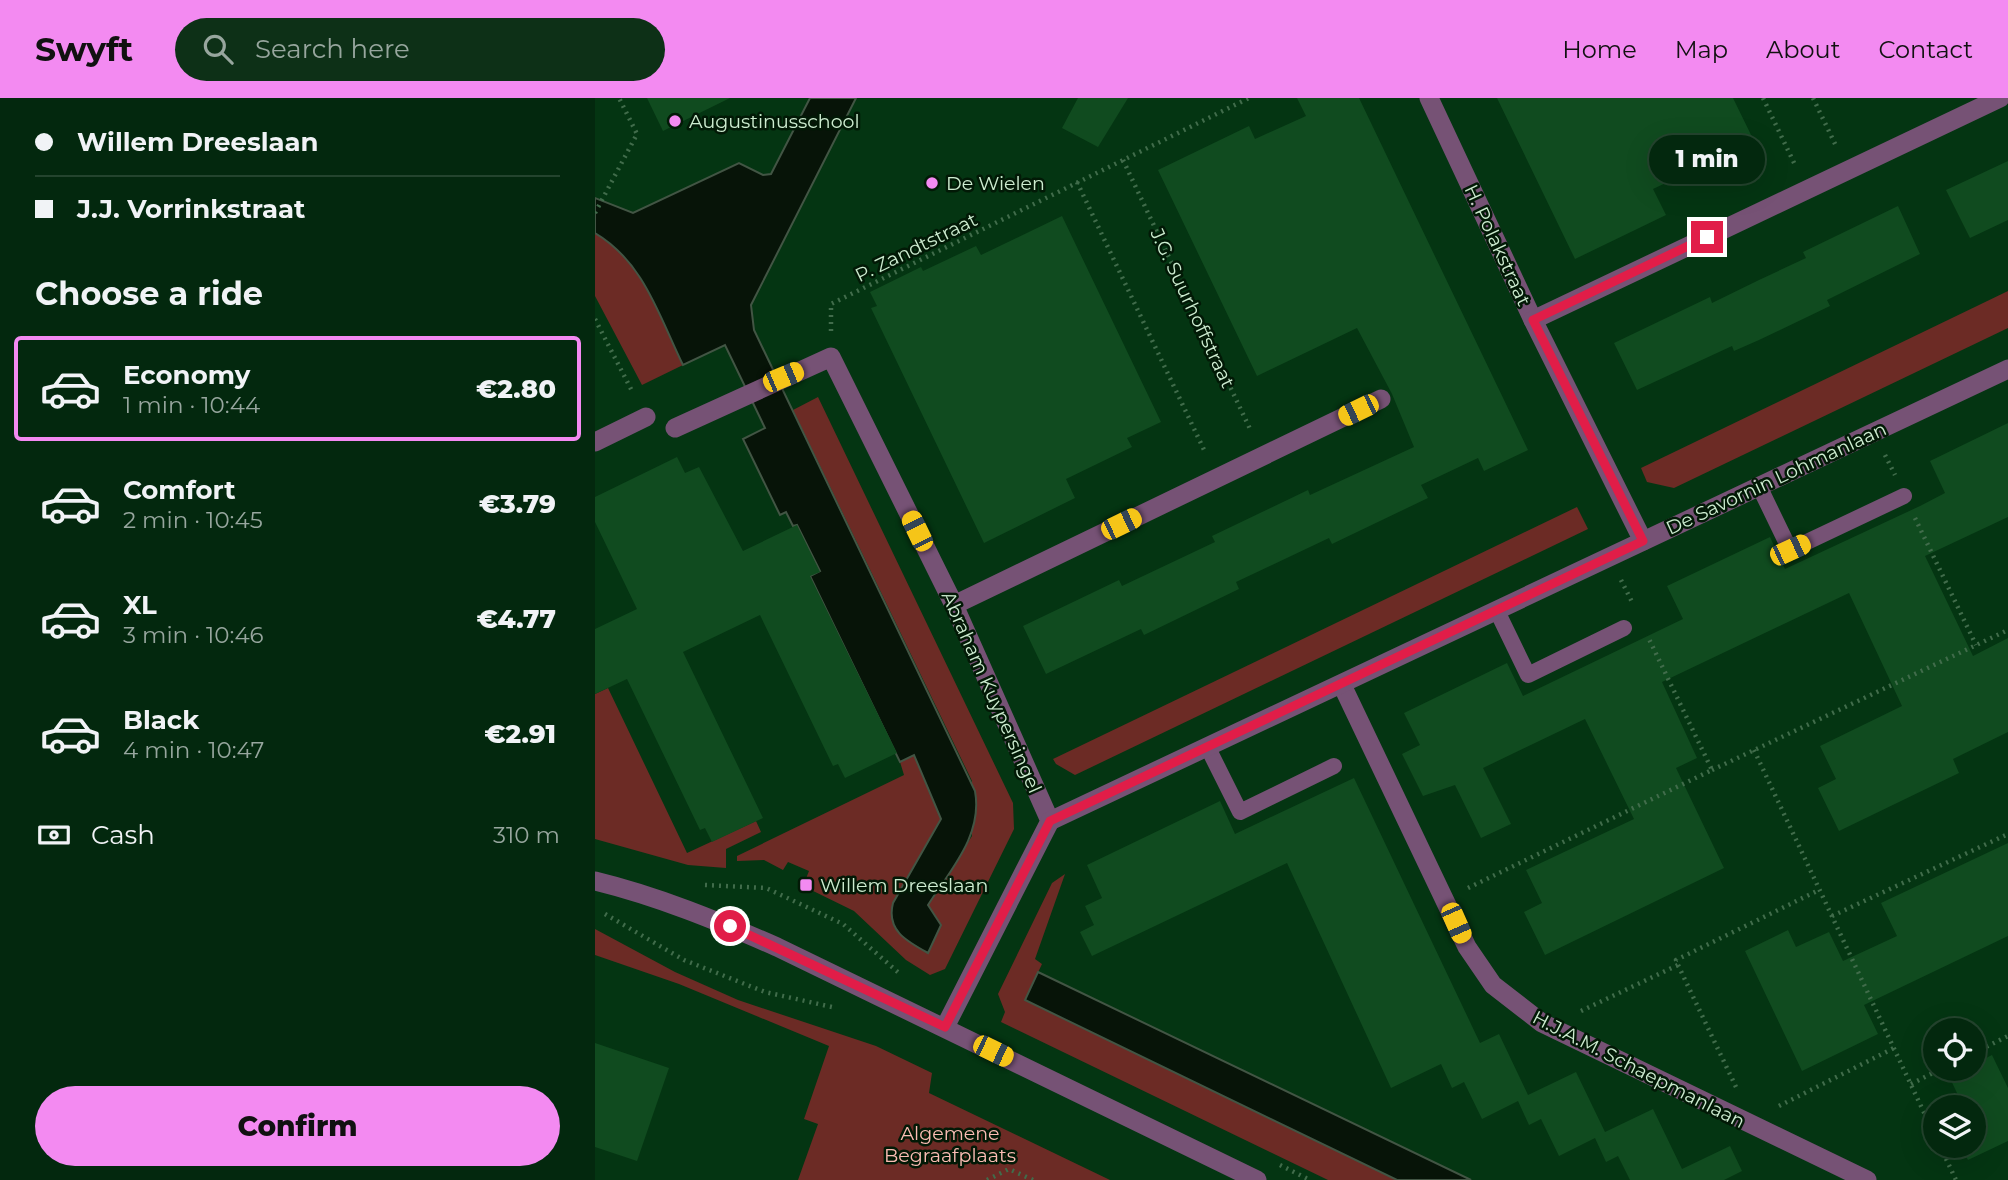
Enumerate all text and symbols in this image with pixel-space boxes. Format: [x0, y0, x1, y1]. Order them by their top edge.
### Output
search box [175, 18, 665, 81]
text: Swyft [35, 29, 133, 69]
icon: search [199, 30, 237, 68]
text: Search here [255, 33, 410, 65]
text: Home [1562, 35, 1637, 64]
text: Map [1675, 35, 1728, 64]
text: About [1766, 35, 1840, 64]
text: Contact [1878, 35, 1973, 64]
place label: Augustinusschool [689, 110, 860, 133]
marker: Augustinusschool [667, 113, 683, 129]
text: Willem Dreeslaan [77, 126, 319, 158]
callout: 1 min [1649, 136, 1765, 184]
text: 1 min [1675, 145, 1739, 173]
place label: De Wielen [946, 172, 1045, 195]
marker: De Wielen [924, 175, 940, 191]
street label: H. Polakstraat [1459, 181, 1536, 310]
text: J.J. Vorrinkstraat [77, 193, 305, 225]
street label: P. Zandtstraat [851, 208, 981, 287]
route end [1691, 221, 1723, 253]
street label: J.G. Suurhoffstraat [1145, 224, 1240, 392]
text: Choose a ride [35, 274, 263, 313]
icon: car [39, 357, 102, 420]
text: Economy [123, 359, 250, 391]
car [760, 359, 807, 395]
text: €2.80 [476, 373, 556, 405]
text: 1 min · 10:44 [123, 391, 260, 419]
car [1335, 391, 1382, 429]
street label: De Savornin Lohmanlaan [1662, 417, 1890, 540]
icon: car [39, 472, 102, 535]
text: Comfort [123, 474, 235, 506]
text: €3.79 [479, 488, 556, 520]
car [1098, 505, 1145, 543]
text: 2 min · 10:45 [123, 506, 263, 534]
car [899, 508, 936, 554]
car [1767, 532, 1814, 568]
icon: car [39, 587, 102, 650]
street label: Abraham Kuypersingel [937, 588, 1047, 797]
text: XL [123, 589, 157, 621]
text: €4.77 [476, 603, 556, 635]
text: 3 min · 10:46 [123, 621, 264, 649]
icon: car [39, 702, 102, 765]
text: Black [123, 704, 199, 736]
text: €2.91 [484, 718, 556, 750]
text: 4 min · 10:47 [123, 736, 264, 764]
icon: cash [35, 816, 73, 854]
text: Cash [91, 819, 155, 851]
text: 310 m [493, 821, 560, 849]
place label: Willem Dreeslaan [820, 874, 988, 897]
marker: Willem Dreeslaan [798, 877, 814, 893]
car [1438, 900, 1475, 946]
route start [714, 910, 746, 942]
street label: H.J.A.M. Schaepmanlaan [1529, 1006, 1749, 1133]
map controls [1923, 1018, 1986, 1158]
button: locate [1923, 1018, 1986, 1081]
car [970, 1032, 1017, 1070]
button: Confirm [35, 1086, 560, 1166]
button: layers [1923, 1095, 1986, 1158]
park label: Algemene Begraafplaats [884, 1122, 1016, 1167]

